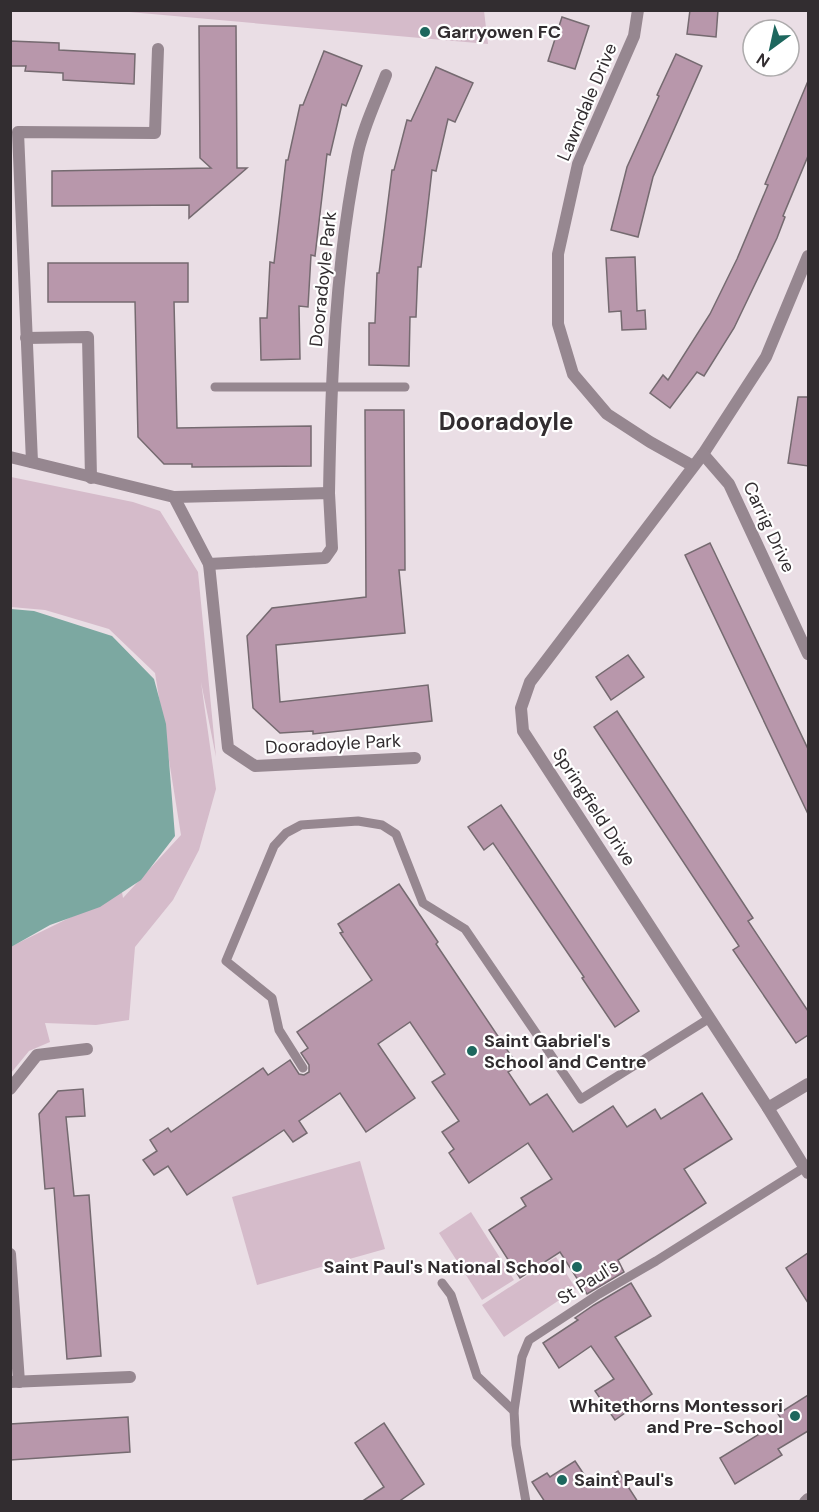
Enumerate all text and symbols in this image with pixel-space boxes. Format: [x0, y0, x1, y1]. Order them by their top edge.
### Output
north arrow [741, 18, 801, 78]
place label: Garryowen FC [437, 20, 561, 44]
marker: Garryowen FC [418, 25, 432, 39]
street label: Lawndale Drive [551, 39, 623, 165]
text: N [752, 48, 774, 72]
street label: Dooradoyle Park [304, 210, 342, 348]
district label: Dooradoyle [439, 406, 573, 437]
street label: Carrig Drive [737, 478, 801, 576]
street label: Dooradoyle Park [264, 728, 402, 760]
street label: Springfield Drive [547, 743, 641, 871]
place label: Saint Gabriel's School and Centre [484, 1029, 647, 1074]
marker: Saint Gabriel's School and Centre [465, 1044, 479, 1058]
street label: St Paul's [553, 1254, 623, 1310]
place label: Saint Paul's National School [324, 1255, 565, 1279]
marker: Saint Paul's National School [570, 1260, 584, 1274]
place label: Whitethorns Montessori and Pre-School [569, 1394, 783, 1439]
marker: Whitethorns Montessori and Pre-School [788, 1409, 802, 1423]
place label: Saint Paul's [574, 1468, 674, 1492]
marker: Saint Paul's [555, 1473, 569, 1487]

